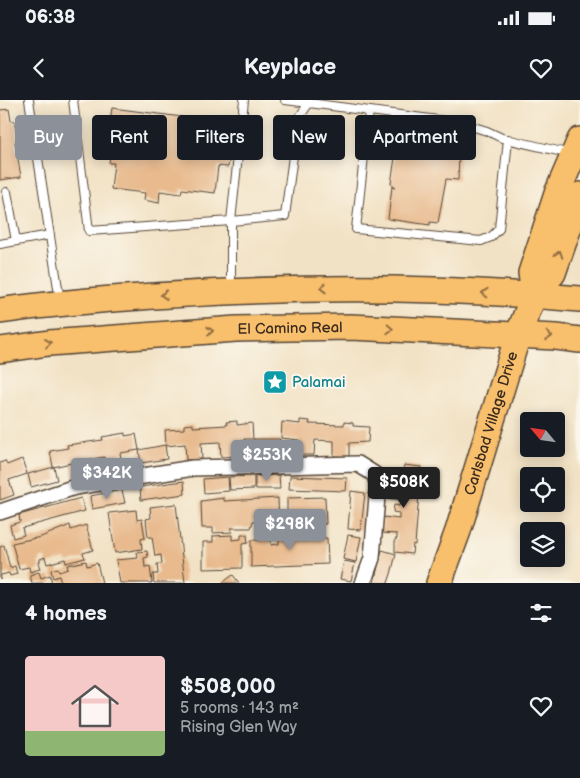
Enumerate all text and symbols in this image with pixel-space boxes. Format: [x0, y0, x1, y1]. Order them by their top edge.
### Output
text: 06:38 [25, 6, 75, 29]
icon: back [25, 54, 53, 82]
text: Keyplace [244, 54, 336, 81]
icon: heart [527, 54, 555, 82]
chip: Buy [15, 115, 82, 160]
chip: Rent [92, 115, 167, 160]
chip: Filters [177, 115, 263, 160]
chip: New [273, 115, 345, 160]
chip: Apartment [355, 115, 476, 160]
one-way arrow [554, 250, 564, 259]
one-way arrow [319, 283, 327, 294]
one-way arrow [481, 288, 489, 298]
one-way arrow [159, 290, 167, 301]
street label: El Camino Real [237, 318, 343, 338]
one-way arrow [386, 324, 394, 334]
one-way arrow [206, 325, 214, 336]
one-way arrow [546, 331, 554, 342]
one-way arrow [45, 338, 53, 349]
street label: Carlsbad Village Drive [460, 349, 522, 498]
place icon: Palamai [262, 369, 288, 395]
place label: Palamai [292, 373, 345, 392]
north arrow [520, 412, 565, 458]
map controls [520, 412, 565, 567]
pin: $253K [232, 440, 302, 482]
text: $253K [242, 446, 292, 465]
pin: $342K [72, 458, 142, 500]
text: $342K [82, 464, 132, 483]
pin: $508K [369, 466, 439, 509]
button: locate [520, 467, 565, 512]
text: $508K [379, 473, 429, 492]
pin: $298K [255, 508, 325, 551]
text: $298K [265, 515, 315, 534]
button: layers [520, 522, 565, 567]
icon: filters [527, 599, 555, 627]
text: 4 homes [25, 601, 107, 626]
text: $508,000 [180, 674, 276, 699]
icon: home [65, 676, 125, 736]
icon: heart [527, 692, 555, 720]
text: 5 rooms · 143 m² [180, 699, 299, 718]
text: Rising Glen Way [180, 718, 297, 737]

